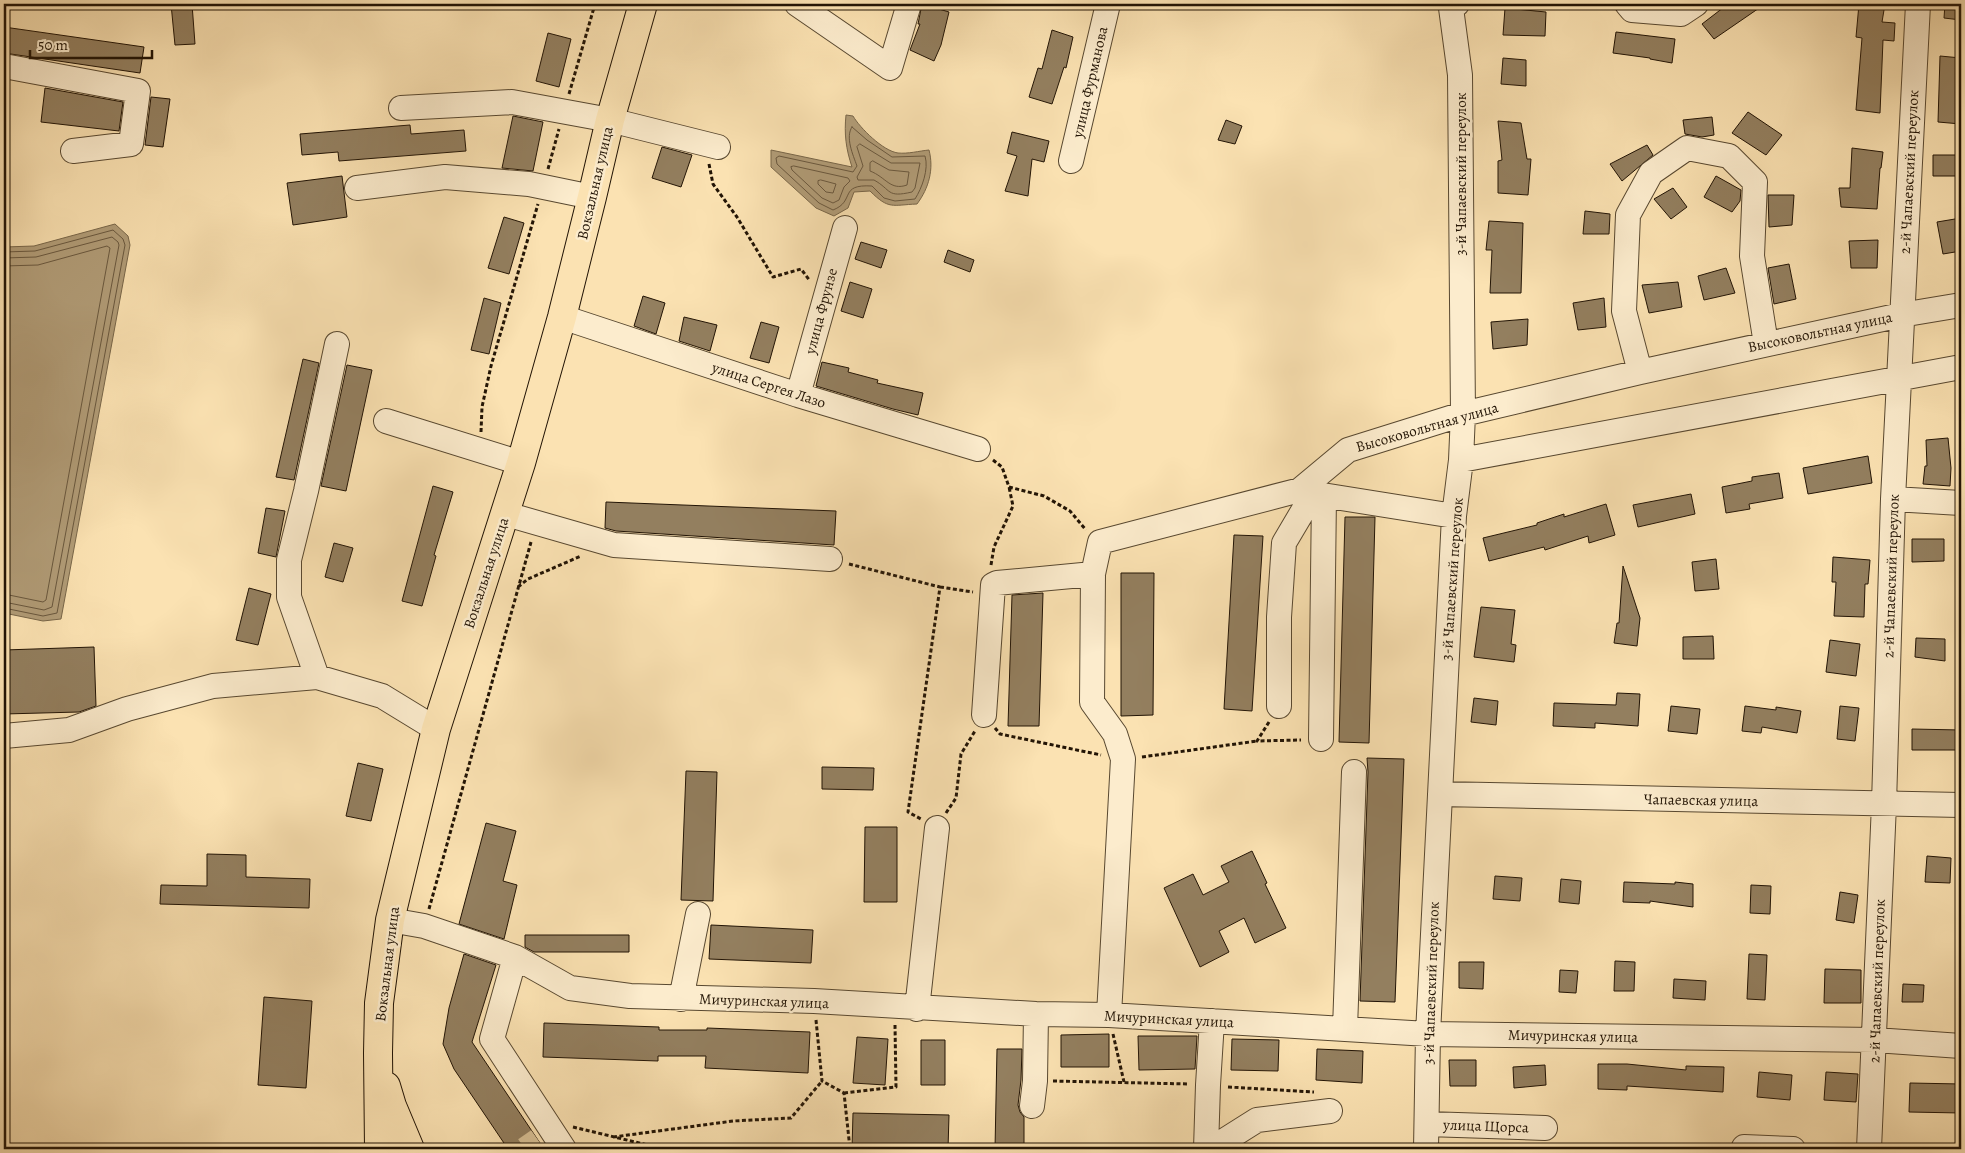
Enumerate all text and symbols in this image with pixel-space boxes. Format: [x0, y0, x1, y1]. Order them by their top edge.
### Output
street label: улица Фурманова [1067, 24, 1113, 141]
scale bar [30, 28, 152, 60]
text: 50 m [38, 35, 68, 55]
street label: 2-й Чапаевский переулок [1895, 89, 1923, 254]
street label: 3-й Чапаевский переулок [1451, 92, 1471, 256]
street label: Вокзальная улица [572, 124, 618, 242]
street label: улица Фрунзе [800, 266, 842, 357]
street label: Высоковольтная улица [1746, 307, 1894, 357]
street label: улица Сергея Лазо [709, 357, 828, 413]
street label: Высоковольтная улица [1353, 397, 1501, 457]
street label: 2-й Чапаевский переулок [1878, 493, 1904, 658]
street label: 3-й Чапаевский переулок [1436, 497, 1468, 661]
street label: Вокзальная улица [459, 515, 513, 631]
street label: Чапаевская улица [1644, 789, 1758, 811]
street label: 2-й Чапаевский переулок [1864, 898, 1890, 1063]
street label: 3-й Чапаевский переулок [1418, 901, 1444, 1065]
street label: Вокзальная улица [370, 905, 404, 1023]
street label: Мичуринская улица [699, 989, 829, 1013]
street label: Мичуринская улица [1103, 1006, 1235, 1032]
street label: Мичуринская улица [1508, 1025, 1638, 1047]
street label: улица Щорса [1442, 1114, 1529, 1137]

